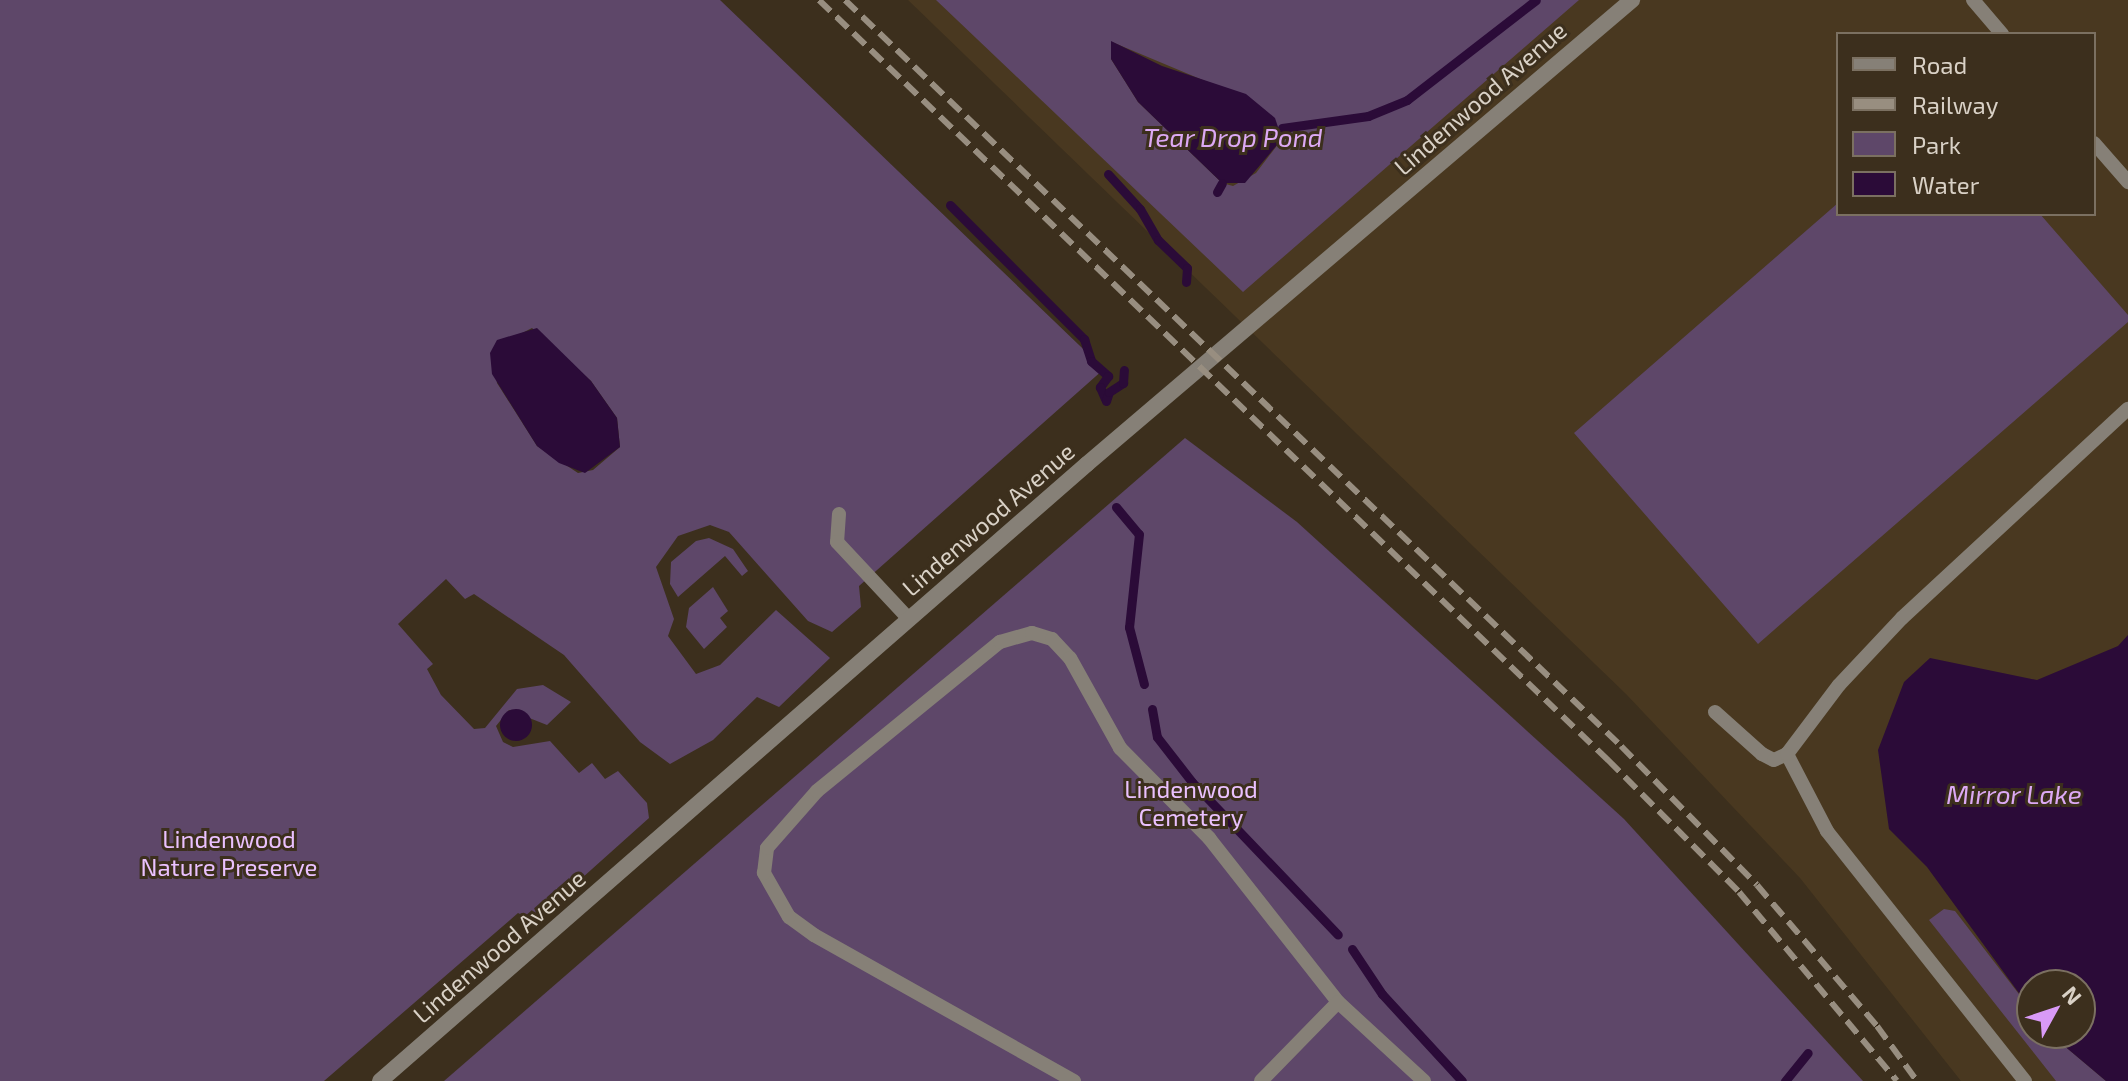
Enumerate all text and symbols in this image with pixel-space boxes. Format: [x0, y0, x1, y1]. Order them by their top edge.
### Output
street label: Lindenwood Avenue [1388, 15, 1572, 181]
legend [1836, 32, 2096, 216]
text: Road [1912, 50, 1967, 79]
text: Railway [1912, 90, 1998, 119]
water label: Tear Drop Pond [1143, 121, 1323, 153]
text: Park [1912, 130, 1961, 159]
text: Water [1912, 170, 1979, 199]
street label: Lindenwood Avenue [896, 436, 1080, 602]
park label: Lindenwood Cemetery [1124, 775, 1258, 831]
water label: Mirror Lake [1946, 778, 2082, 810]
park label: Lindenwood Nature Preserve [141, 825, 317, 881]
street label: Lindenwood Avenue [407, 863, 591, 1029]
north arrow [2016, 969, 2096, 1049]
text: N [2058, 980, 2088, 1009]

